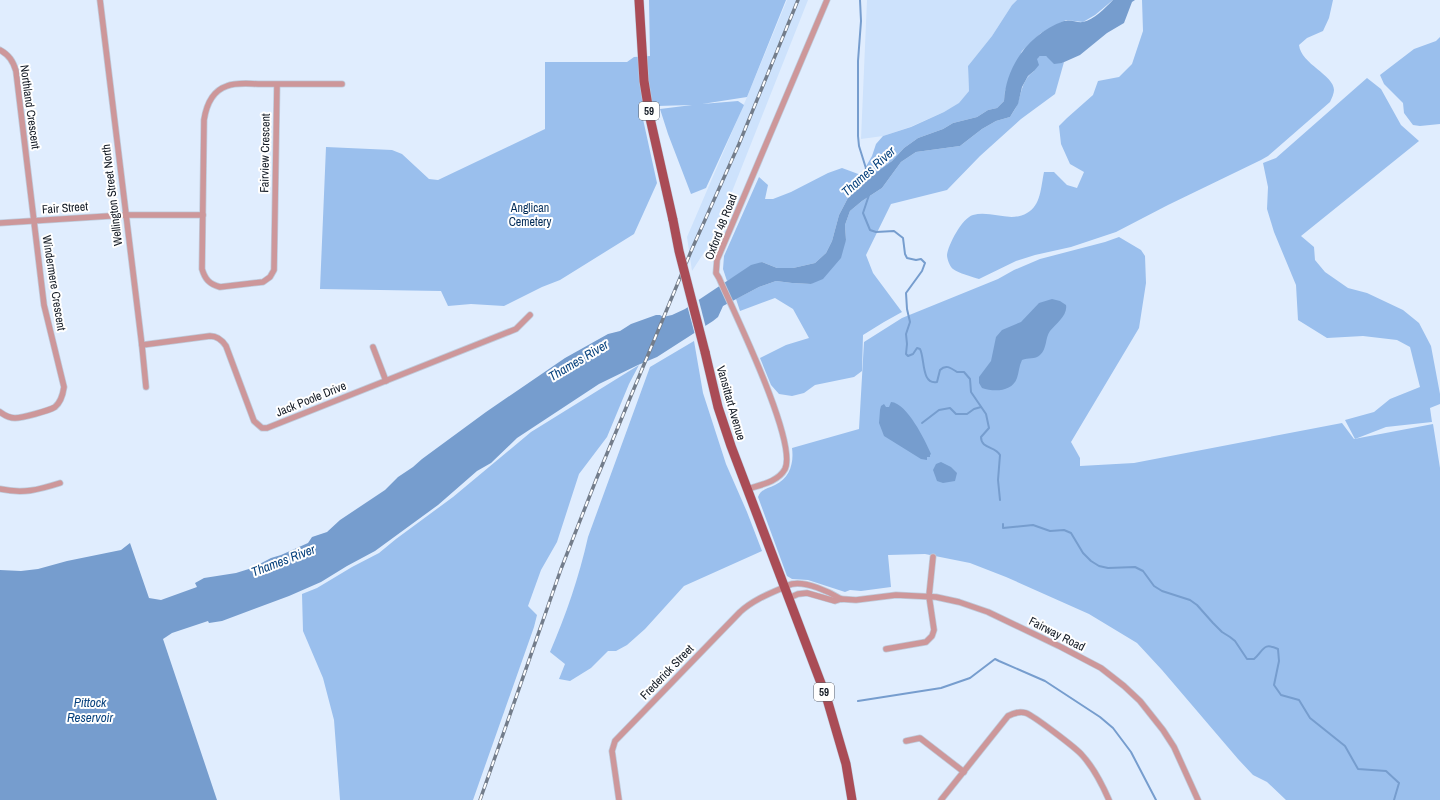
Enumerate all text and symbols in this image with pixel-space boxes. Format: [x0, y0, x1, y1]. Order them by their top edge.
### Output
street label: Northland Crescent [16, 64, 44, 150]
road number: 59 [639, 102, 659, 120]
street label: Fairview Crescent [256, 113, 274, 193]
water label: Thames River [838, 142, 899, 200]
street label: Wellington Street North [98, 143, 126, 247]
street label: Oxford 48 Road [701, 192, 741, 262]
street label: Fair Street [41, 198, 89, 218]
park label: Anglican Cemetery [509, 200, 551, 230]
street label: Windermere Crescent [39, 234, 69, 332]
water label: Thames River [545, 336, 612, 385]
street label: Vansittart Avenue [713, 364, 749, 442]
street label: Jack Poole Drive [274, 378, 348, 420]
water label: Thames River [249, 540, 318, 580]
street label: Fairway Road [1026, 613, 1088, 655]
street label: Frederick Street [637, 641, 697, 703]
road number: 59 [814, 683, 834, 701]
water label: Pittock Reservoir [67, 694, 114, 726]

